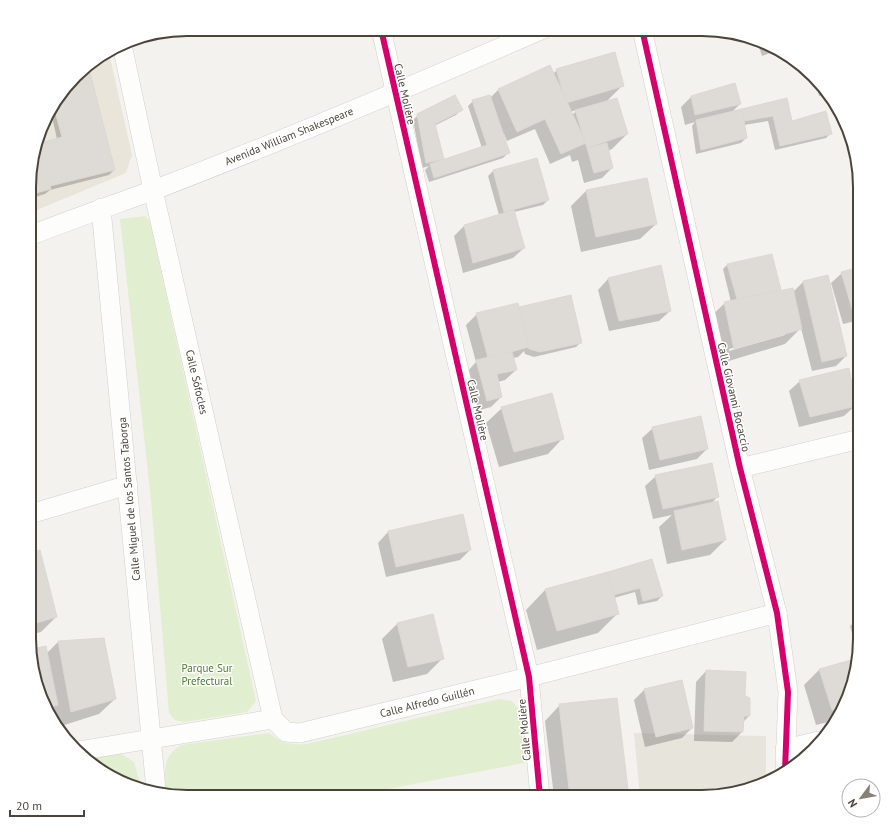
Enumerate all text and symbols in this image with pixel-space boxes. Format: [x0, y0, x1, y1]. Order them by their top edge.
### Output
street label: Calle Molière [391, 62, 419, 126]
street label: Avenida William Shakespeare [223, 104, 356, 168]
street label: Calle Giovanni Bocaccio [715, 341, 753, 453]
street label: Calle Sófocles [183, 348, 211, 416]
street label: Calle Molière [464, 378, 492, 442]
street label: Calle Miguel de los Santos Taborga [115, 417, 143, 581]
park label: Parque Sur Prefectural [182, 661, 233, 688]
street label: Calle Alfredo Guillén [378, 683, 476, 721]
street label: Calle Molière [514, 698, 534, 762]
north arrow [841, 778, 881, 818]
scale bar [10, 792, 84, 818]
text: N [845, 797, 860, 810]
text: 20 m [16, 798, 42, 813]

